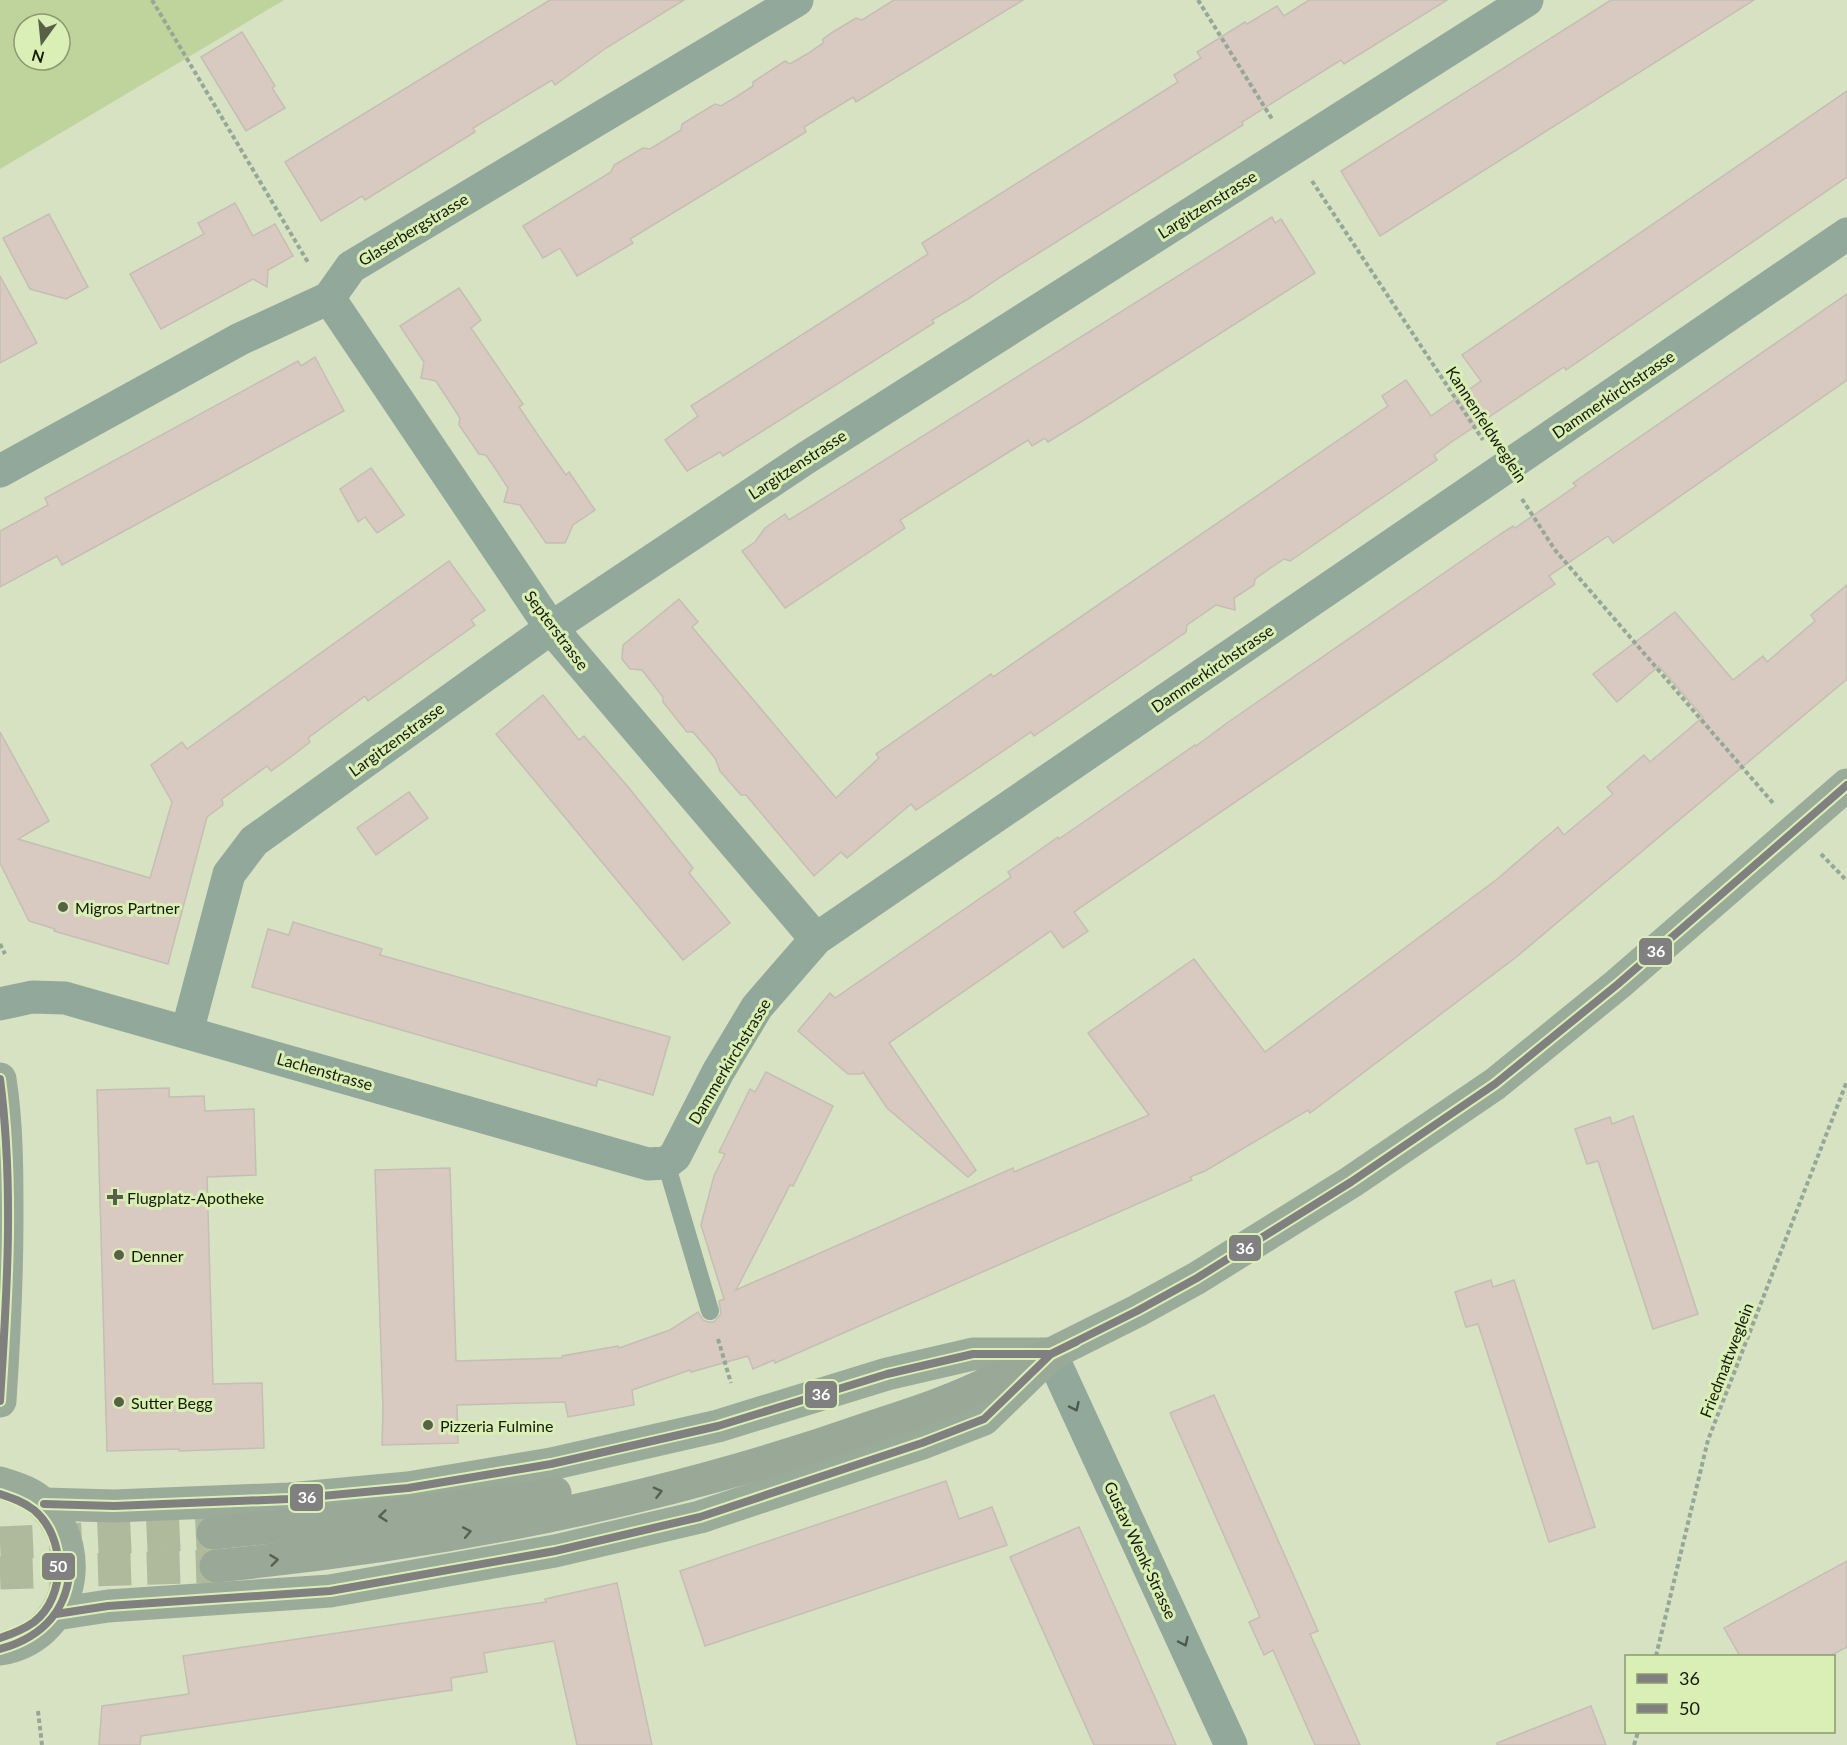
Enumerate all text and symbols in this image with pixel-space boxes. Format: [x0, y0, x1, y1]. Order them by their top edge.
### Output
north arrow [12, 12, 72, 72]
text: N [30, 46, 46, 68]
street label: Largitzenstrasse [1154, 166, 1260, 242]
street label: Glaserbergstrasse [355, 189, 471, 269]
street label: Dammerkirchstrasse [1548, 346, 1678, 442]
street label: Kannenfeldweglein [1442, 362, 1532, 486]
street label: Largitzenstrasse [745, 425, 849, 503]
street label: Septerstrasse [521, 587, 593, 673]
street label: Dammerkirchstrasse [1147, 620, 1277, 716]
street label: Largitzenstrasse [345, 698, 447, 780]
place label: Migros Partner [75, 898, 180, 917]
marker: Migros Partner [56, 900, 70, 914]
line badge: 36 [1638, 937, 1673, 966]
text: 36 [1647, 941, 1665, 960]
street label: Dammerkirchstrasse [684, 995, 774, 1127]
street label: Lachenstrasse [275, 1048, 375, 1094]
place label: Flugplatz-Apotheke [127, 1188, 264, 1207]
marker: Flugplatz-Apotheke [108, 1190, 122, 1204]
line badge: 36 [1228, 1234, 1262, 1262]
text: 36 [1236, 1238, 1254, 1257]
place label: Denner [131, 1246, 184, 1265]
marker: Denner [112, 1248, 126, 1262]
street label: Friedmattweglein [1695, 1300, 1757, 1420]
line badge: 36 [804, 1380, 838, 1409]
text: 36 [812, 1384, 830, 1403]
place label: Sutter Begg [131, 1393, 213, 1412]
marker: Sutter Begg [112, 1395, 126, 1409]
one-way arrow [1068, 1401, 1080, 1412]
place label: Pizzeria Fulmine [440, 1416, 553, 1435]
marker: Pizzeria Fulmine [421, 1418, 435, 1432]
street label: Gustav Wenk-Strasse [1101, 1478, 1181, 1622]
line badge: 36 [289, 1483, 324, 1512]
one-way arrow [653, 1486, 663, 1499]
text: 36 [298, 1487, 316, 1506]
one-way arrow [379, 1509, 388, 1522]
one-way arrow [462, 1526, 472, 1539]
line badge: 50 [41, 1552, 76, 1581]
one-way arrow [270, 1554, 279, 1567]
text: 50 [49, 1556, 67, 1575]
one-way arrow [1176, 1635, 1188, 1646]
legend [1625, 1655, 1835, 1733]
text: 36 [1679, 1667, 1700, 1689]
text: 50 [1679, 1697, 1700, 1719]

